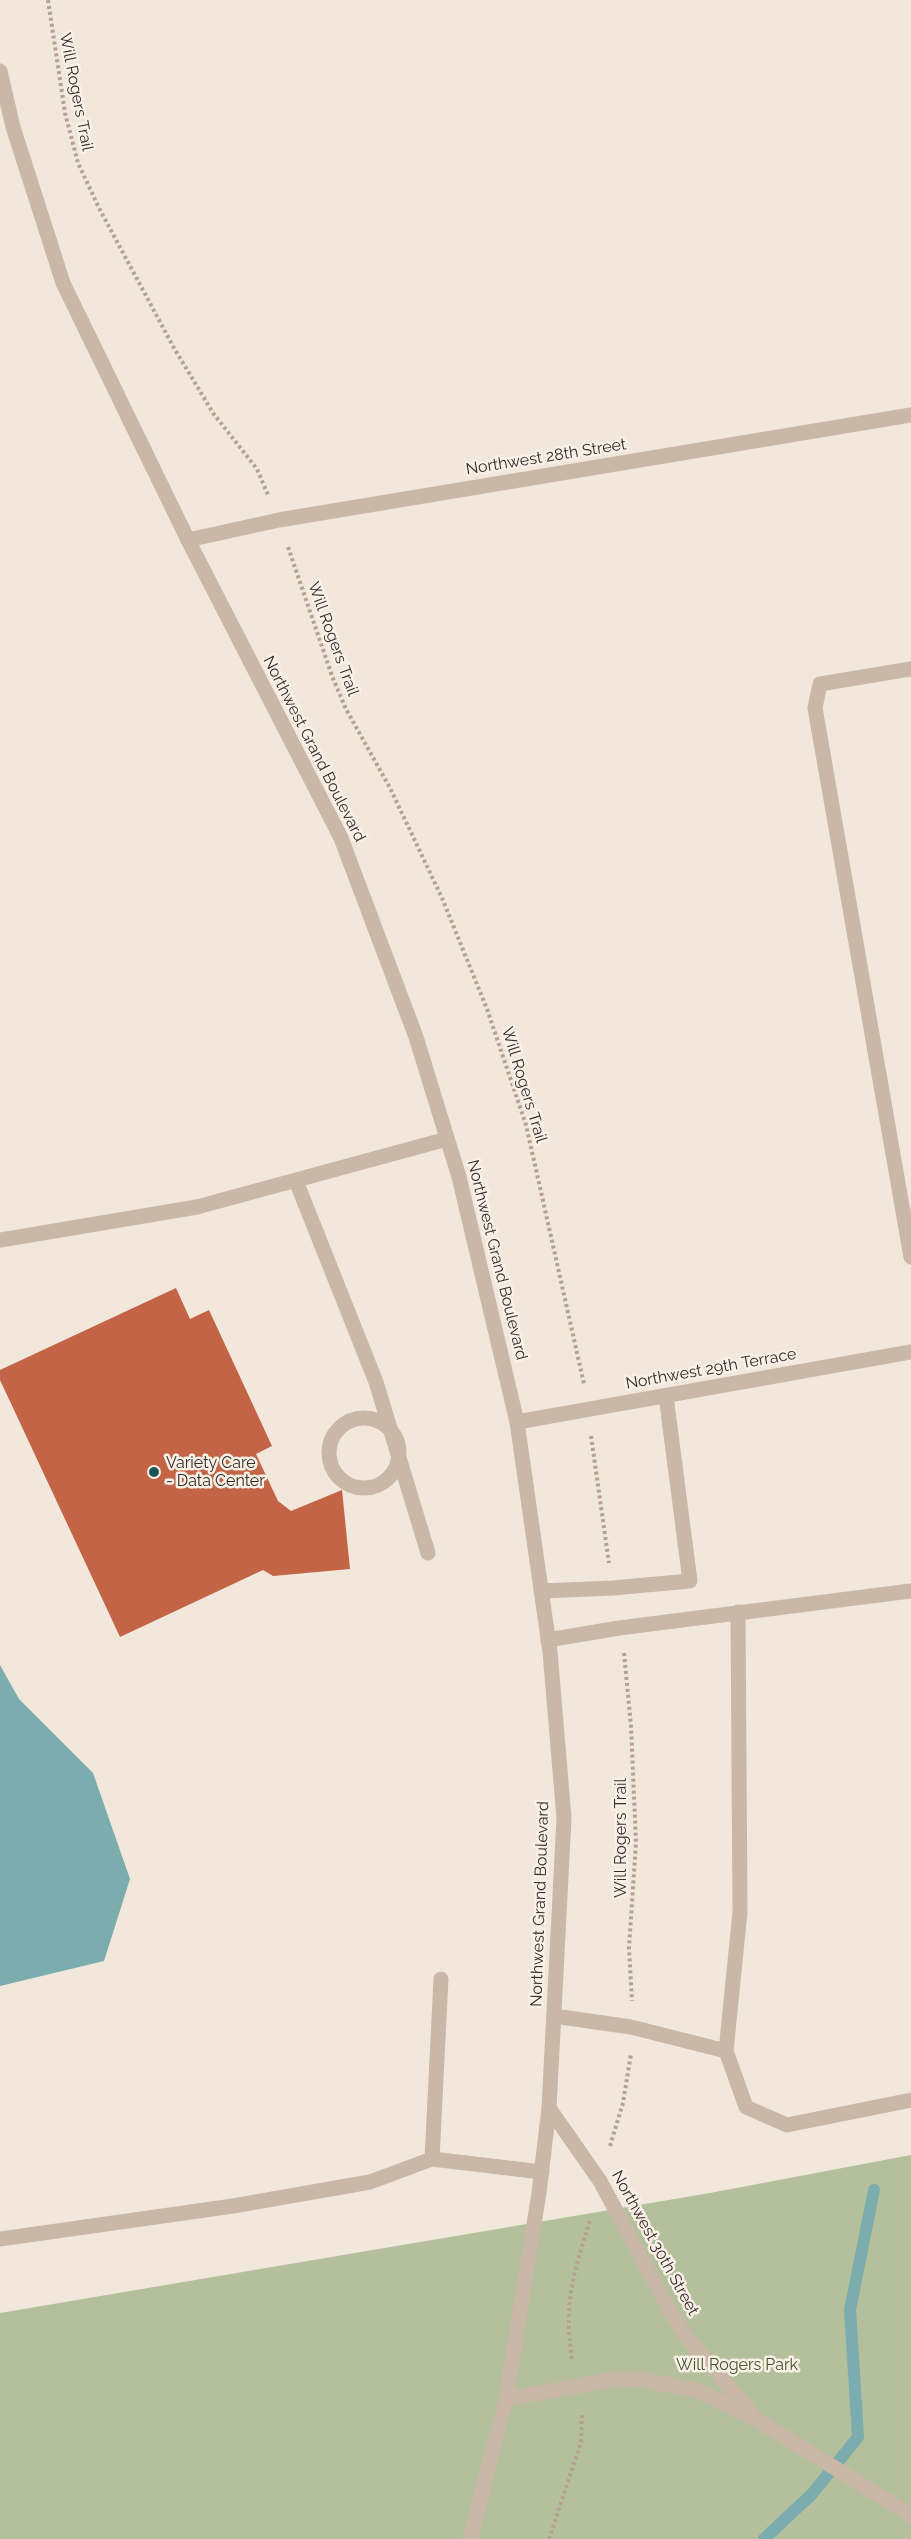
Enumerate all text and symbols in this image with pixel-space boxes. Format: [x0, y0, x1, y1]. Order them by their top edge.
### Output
street label: Will Rogers Trail [55, 31, 97, 153]
street label: Northwest 28th Street [464, 435, 628, 479]
street label: Will Rogers Trail [303, 579, 363, 699]
street label: Northwest Grand Boulevard [259, 653, 369, 845]
street label: Will Rogers Trail [497, 1025, 551, 1145]
street label: Northwest Grand Boulevard [463, 1158, 531, 1362]
street label: Northwest 29th Terrace [624, 1345, 798, 1393]
place label: Variety Care - Data Center [166, 1453, 265, 1491]
marker: Variety Care - Data Center [147, 1465, 161, 1479]
street label: Will Rogers Trail [611, 1778, 631, 1898]
street label: Northwest Grand Boulevard [527, 1801, 553, 2007]
street label: Northwest 30th Street [607, 2167, 703, 2319]
park label: Will Rogers Park [676, 2355, 798, 2375]

